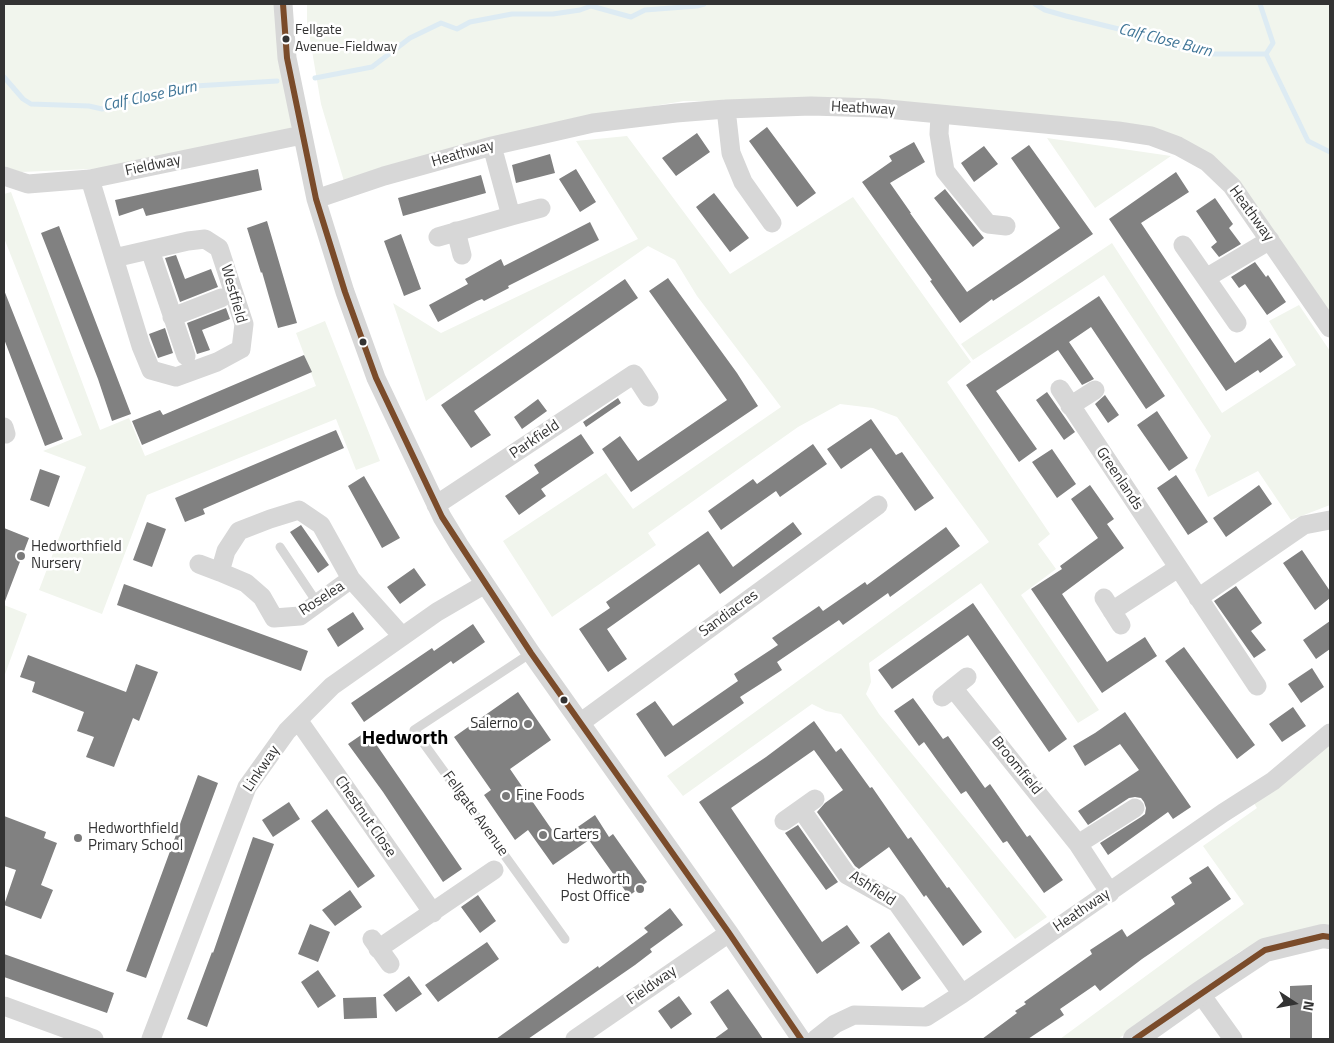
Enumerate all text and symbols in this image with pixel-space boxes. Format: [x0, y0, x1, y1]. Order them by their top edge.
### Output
water label: Calf Close Burn [1116, 20, 1214, 62]
place label: Fellgate Avenue-Fieldway [295, 23, 397, 56]
marker: Fellgate Avenue-Fieldway [281, 34, 291, 44]
water label: Calf Close Burn [101, 78, 199, 116]
street label: Heathway [830, 98, 896, 120]
street label: Heathway [430, 136, 496, 172]
street label: Fieldway [124, 151, 182, 181]
street label: Heathway [1225, 183, 1277, 245]
street label: Westfield [216, 263, 250, 325]
unlabelled marker [358, 337, 368, 347]
street label: Parkfield [507, 417, 563, 463]
street label: Greenlands [1092, 444, 1146, 514]
place label: Hedworthfield Nursery [31, 538, 122, 573]
marker: Hedworthfield Nursery [15, 550, 27, 562]
street label: Roselea [296, 578, 348, 620]
street label: Sandiacres [696, 587, 762, 641]
unlabelled marker [559, 695, 569, 705]
place label: Salerno [470, 715, 518, 733]
marker: Salerno [522, 718, 534, 730]
district label: Hedworth [362, 727, 448, 751]
street label: Broomfield [987, 733, 1045, 799]
street label: Linkway [240, 743, 284, 795]
street label: Fellgate Avenue [438, 768, 512, 860]
street label: Chestnut Close [330, 773, 400, 861]
place label: Fine Foods [516, 787, 584, 805]
marker: Fine Foods [500, 790, 512, 802]
place label: Hedworthfield Primary School [88, 820, 183, 855]
place label: Carters [553, 826, 599, 844]
marker: Carters [537, 829, 549, 841]
marker: Hedworthfield Primary School [72, 832, 84, 844]
street label: Ashfield [846, 868, 898, 910]
place label: Hedworth Post Office [561, 871, 630, 906]
marker: Hedworth Post Office [634, 883, 646, 895]
street label: Heathway [1050, 886, 1114, 936]
street label: Fieldway [624, 963, 680, 1009]
north arrow [1269, 978, 1319, 1028]
text: N [1298, 999, 1320, 1013]

